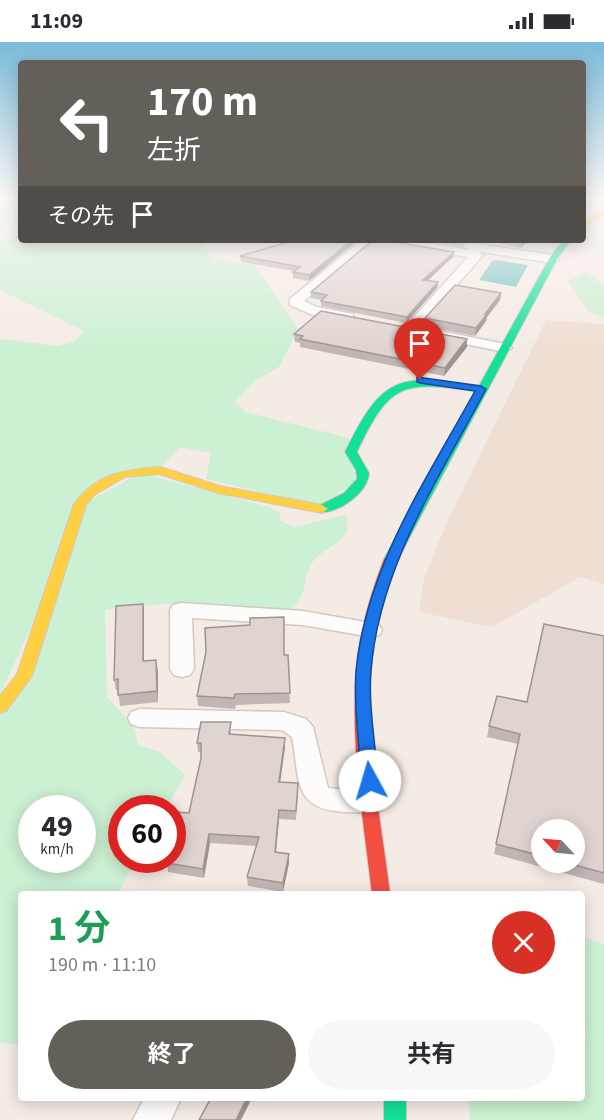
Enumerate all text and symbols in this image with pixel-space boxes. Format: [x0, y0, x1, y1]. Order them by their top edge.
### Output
text: 11:09 [30, 5, 83, 37]
text: 170 m [147, 72, 258, 132]
icon: left [48, 84, 126, 162]
text: 左折 [147, 131, 201, 170]
icon: arrive [126, 198, 159, 231]
text: その先 [48, 200, 114, 232]
pin [394, 318, 445, 380]
icon: arrive [403, 327, 436, 360]
position arrow [338, 749, 402, 813]
speed limit sign: 60 [108, 795, 186, 873]
text: 49 [41, 805, 73, 848]
north arrow [531, 819, 585, 873]
map controls [531, 819, 585, 873]
text: km/h [40, 839, 74, 860]
text: 1 分 [48, 903, 110, 954]
button: close [492, 911, 555, 974]
text: 190 m · 11:10 [48, 951, 156, 979]
button: 終了 [48, 1020, 296, 1089]
button: 共有 [308, 1020, 555, 1089]

